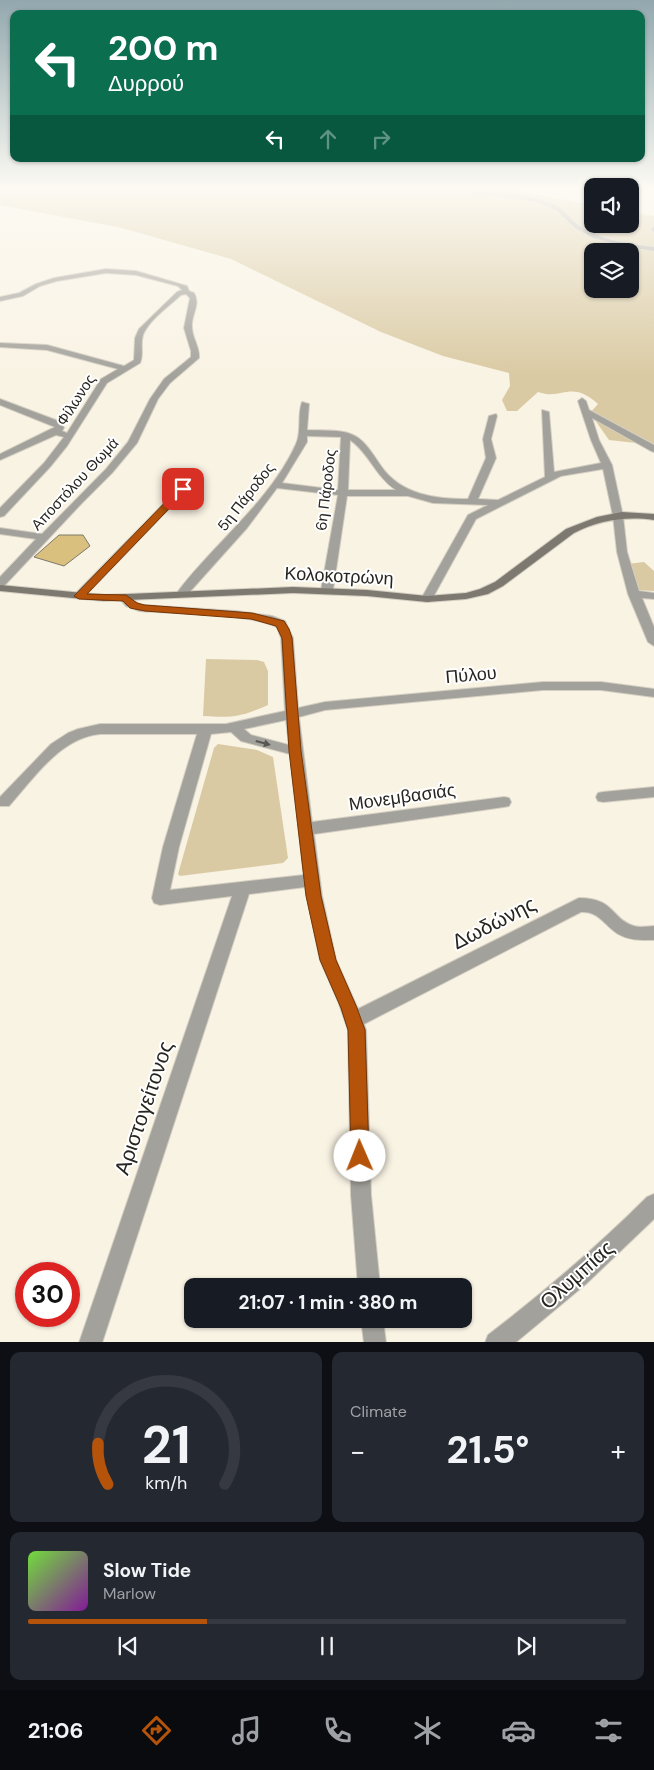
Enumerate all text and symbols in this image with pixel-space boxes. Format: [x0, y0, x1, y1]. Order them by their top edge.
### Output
text: 200 m [108, 25, 219, 71]
icon: left [25, 30, 90, 95]
text: Δυρρού [108, 69, 184, 98]
icon: left [261, 125, 289, 153]
icon: ahead [314, 125, 342, 153]
icon: right [367, 125, 395, 153]
map controls [584, 178, 639, 298]
button: sound [584, 178, 639, 233]
button: layers [584, 243, 639, 298]
street label: Φίλωνος [52, 371, 100, 429]
street label: Αποστόλου Θωμά [27, 433, 123, 535]
street label: 6η Πάροδος [311, 448, 341, 532]
street label: 5η Πάροδος [213, 459, 279, 535]
pin [162, 468, 204, 510]
icon: arrive [169, 475, 197, 503]
street label: Κολοκοτρώνη [284, 561, 394, 591]
street label: Πύλου [444, 661, 498, 689]
one-way arrow [255, 739, 270, 747]
street label: Μονεμβασιάς [347, 778, 457, 816]
street label: Δωδώνης [447, 890, 541, 956]
street label: Αριστογείτονος [108, 1037, 180, 1179]
position arrow [333, 1129, 385, 1181]
street label: Ολυμπίας [534, 1234, 620, 1316]
speed limit sign: 30 [15, 1262, 80, 1327]
text: 21:07 · 1 min · 380 m [238, 1290, 418, 1315]
text: Climate [350, 1401, 407, 1422]
text: 21 [142, 1411, 190, 1479]
text: 21.5° [447, 1425, 529, 1475]
text: − [350, 1433, 365, 1470]
text: + [611, 1433, 626, 1470]
text: km/h [145, 1471, 187, 1495]
text: Slow Tide [103, 1558, 191, 1583]
text: Marlow [103, 1583, 156, 1604]
icon: previous [114, 1632, 142, 1660]
icon: pause [313, 1632, 341, 1660]
icon: next [512, 1632, 540, 1660]
icon: directions [139, 1713, 174, 1748]
icon: music [229, 1713, 264, 1748]
icon: phone [320, 1713, 355, 1748]
icon: climate [410, 1713, 445, 1748]
icon: car [501, 1713, 536, 1748]
icon: filters [591, 1713, 626, 1748]
text: 21:06 [28, 1716, 83, 1745]

